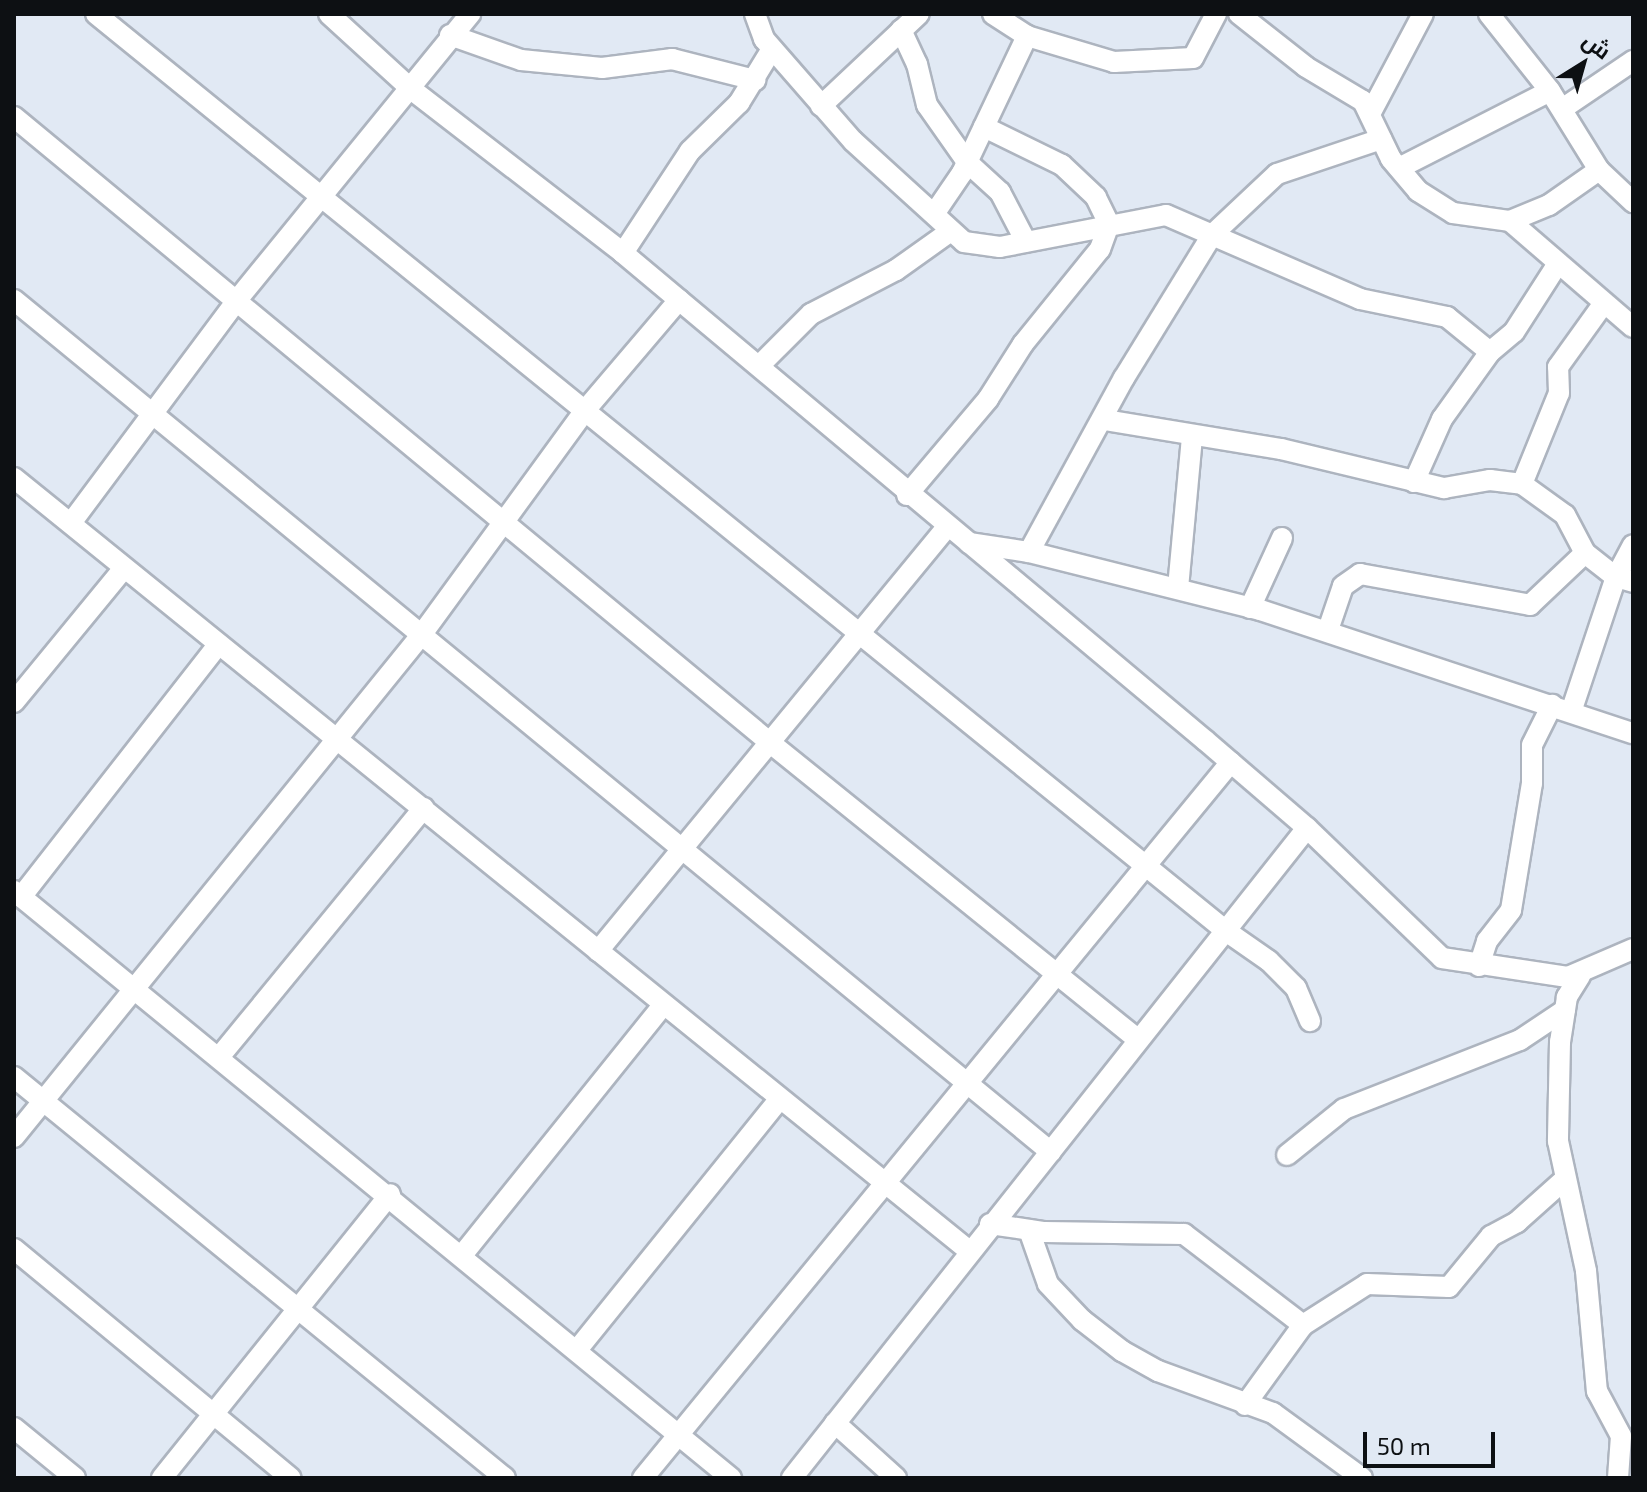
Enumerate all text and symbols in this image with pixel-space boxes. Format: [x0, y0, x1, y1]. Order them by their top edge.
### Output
north arrow [1543, 24, 1623, 104]
text: ش [1578, 26, 1617, 64]
scale bar [1367, 1416, 1499, 1466]
text: 50 m [1377, 1431, 1431, 1460]

